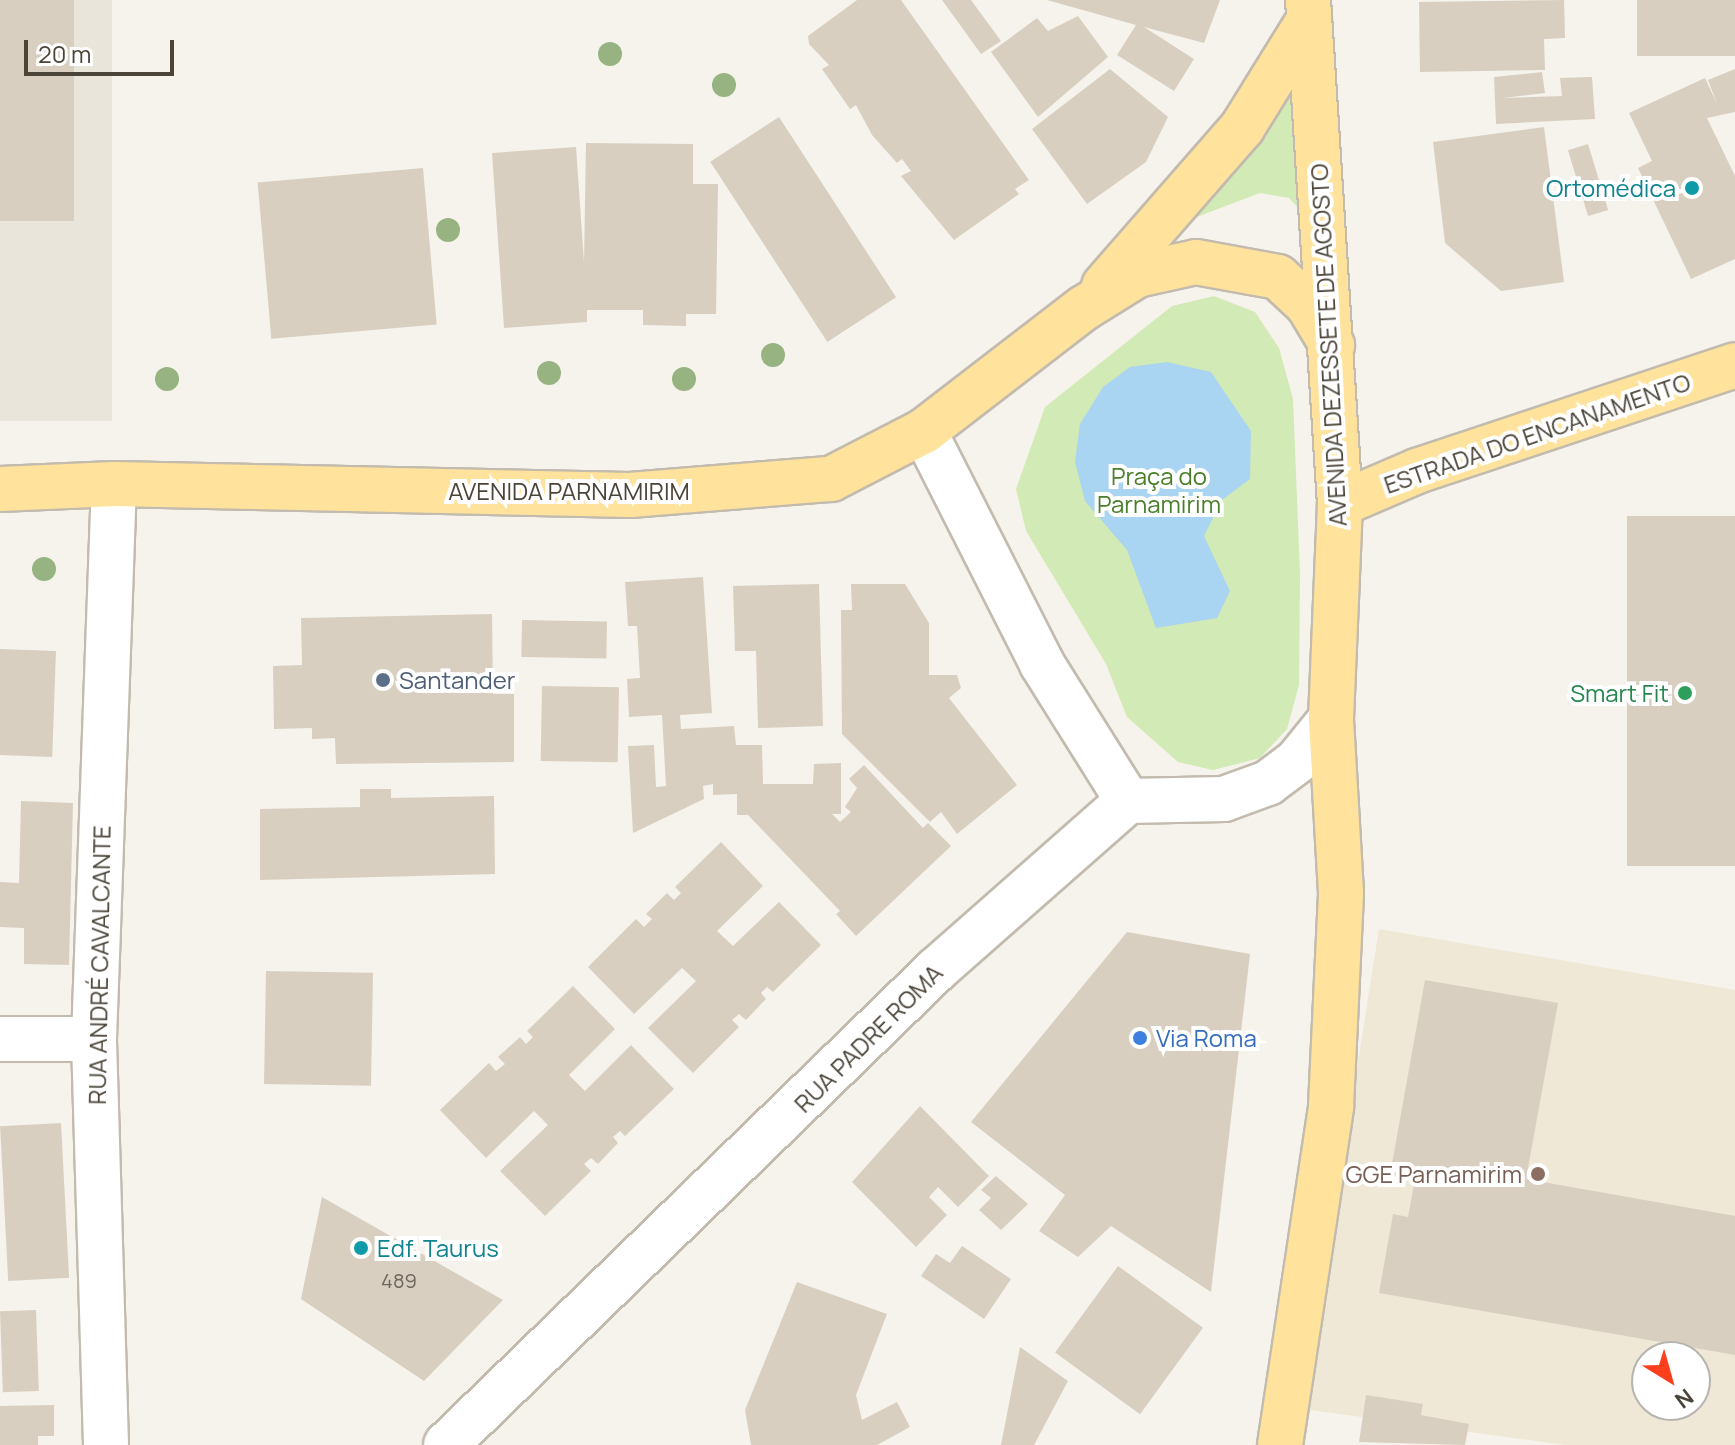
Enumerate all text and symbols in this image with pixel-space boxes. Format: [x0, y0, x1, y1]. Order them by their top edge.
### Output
scale bar [28, 24, 178, 74]
text: 20 m [38, 37, 91, 70]
street label: AVENIDA DEZESSETE DE AGOSTO [1304, 163, 1352, 527]
place label: Ortomédica [1546, 174, 1676, 202]
marker: Ortomédica [1683, 179, 1701, 197]
street label: ESTRADA DO ENCANAMENTO [1380, 367, 1694, 499]
park label: Praça do Parnamirim [1097, 462, 1221, 518]
street label: AVENIDA PARNAMIRIM [448, 477, 690, 505]
place label: Santander [399, 666, 515, 694]
marker: Santander [374, 671, 392, 689]
place label: Smart Fit [1570, 679, 1669, 707]
marker: Smart Fit [1676, 684, 1694, 702]
street label: RUA ANDRÉ CAVALCANTE [82, 825, 116, 1105]
street label: RUA PADRE ROMA [788, 958, 948, 1118]
place label: Via Roma [1156, 1024, 1257, 1052]
marker: Via Roma [1131, 1029, 1149, 1047]
place label: GGE Parnamirim [1346, 1160, 1522, 1188]
marker: GGE Parnamirim [1529, 1165, 1547, 1183]
place label: Edf. Taurus [377, 1234, 499, 1262]
marker: Edf. Taurus [352, 1239, 370, 1257]
house number: 489 [381, 1268, 417, 1292]
north arrow [1631, 1341, 1711, 1421]
text: N [1669, 1382, 1700, 1415]

